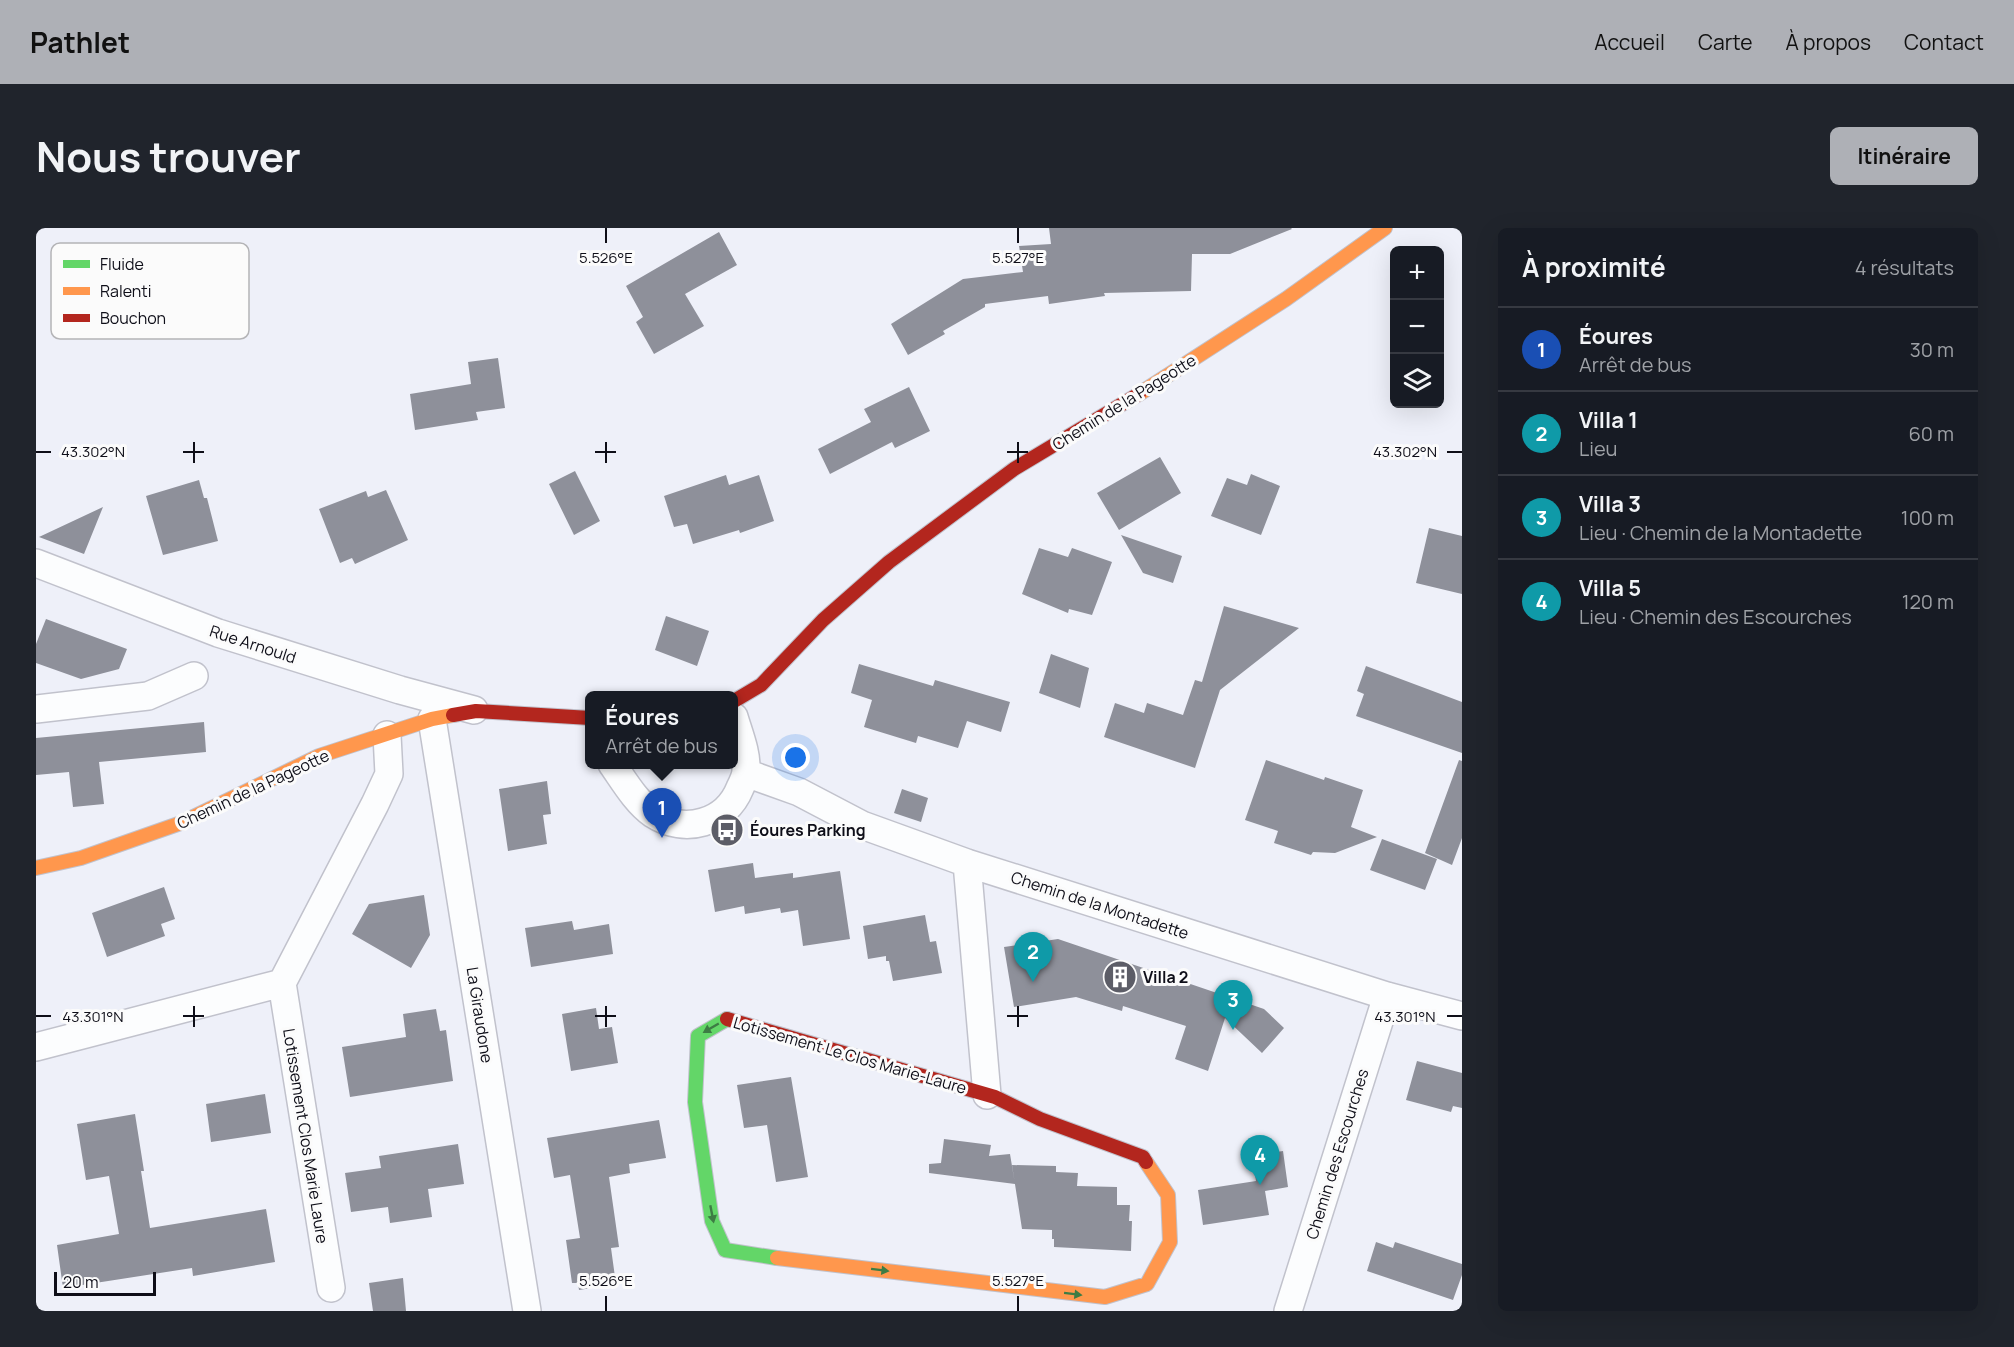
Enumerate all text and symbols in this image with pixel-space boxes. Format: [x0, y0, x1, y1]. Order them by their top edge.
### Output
text: Pathlet [30, 23, 130, 61]
text: Accueil [1594, 28, 1665, 56]
text: Carte [1698, 28, 1752, 56]
text: À propos [1785, 28, 1871, 56]
text: Contact [1904, 28, 1984, 56]
text: Nous trouver [36, 127, 301, 185]
button: Itinéraire [1830, 127, 1978, 185]
legend [51, 243, 249, 339]
map controls [1390, 246, 1444, 408]
button: + [1390, 246, 1444, 300]
text: 5.526°E [579, 247, 633, 268]
text: 5.527°E [992, 247, 1044, 268]
text: À proximité [1522, 249, 1666, 285]
text: Fluide [100, 253, 144, 275]
text: 4 résultats [1855, 254, 1954, 281]
text: Ralenti [100, 280, 151, 302]
button: − [1390, 300, 1444, 354]
text: Bouchon [100, 307, 166, 329]
text: Éoures [1579, 321, 1653, 351]
text: 1 [1537, 336, 1546, 363]
text: 30 m [1910, 336, 1954, 363]
street label: Chemin de la Pageotte [1048, 349, 1200, 455]
text: Arrêt de bus [1579, 351, 1692, 378]
button: layers [1390, 354, 1444, 408]
text: Villa 1 [1579, 405, 1638, 435]
text: 2 [1536, 420, 1547, 447]
text: 60 m [1908, 420, 1954, 447]
text: Lieu [1579, 435, 1617, 462]
text: 43.302°N [61, 441, 125, 462]
text: 43.302°N [1373, 441, 1437, 462]
text: Villa 3 [1579, 489, 1641, 519]
text: 3 [1536, 504, 1547, 531]
text: 100 m [1901, 504, 1954, 531]
text: Lieu · Chemin de la Montadette [1579, 519, 1862, 546]
text: Villa 5 [1579, 573, 1641, 603]
text: 4 [1535, 588, 1548, 615]
text: 120 m [1902, 588, 1954, 615]
text: Lieu · Chemin des Escourches [1579, 603, 1852, 630]
street label: Rue Arnould [207, 620, 299, 668]
popup [585, 691, 738, 769]
text: Éoures [605, 702, 679, 732]
text: Arrêt de bus [605, 732, 718, 759]
your location [781, 743, 810, 772]
street label: Chemin de la Pageotte [173, 744, 333, 834]
pin: 1 [642, 788, 682, 838]
bus stop icon: Éoures Parking [709, 812, 745, 848]
place label: Éoures Parking [750, 819, 866, 841]
street label: Chemin de la Montadette [1008, 866, 1192, 944]
pin: 2 [1014, 932, 1052, 982]
building icon: Villa 2 [1102, 959, 1138, 995]
street label: La Giraudone [462, 965, 498, 1065]
place label: Villa 2 [1143, 966, 1188, 988]
pin: 3 [1214, 980, 1252, 1030]
text: 43.301°N [62, 1006, 124, 1027]
text: 43.301°N [1374, 1006, 1436, 1027]
street label: Lotissement Le Clos Marie-Laure [731, 1011, 969, 1099]
one-way arrow [702, 1023, 719, 1033]
street label: Lotissement Clos Marie Laure [278, 1027, 334, 1245]
street label: Chemin des Escourches [1301, 1066, 1373, 1242]
pin: 4 [1240, 1136, 1280, 1185]
one-way arrow [708, 1204, 717, 1223]
one-way arrow [870, 1266, 889, 1275]
scale bar [54, 1269, 156, 1296]
text: 5.526°E [579, 1270, 633, 1291]
text: 5.527°E [992, 1270, 1044, 1291]
text: 20 m [63, 1271, 99, 1293]
one-way arrow [1064, 1289, 1083, 1298]

